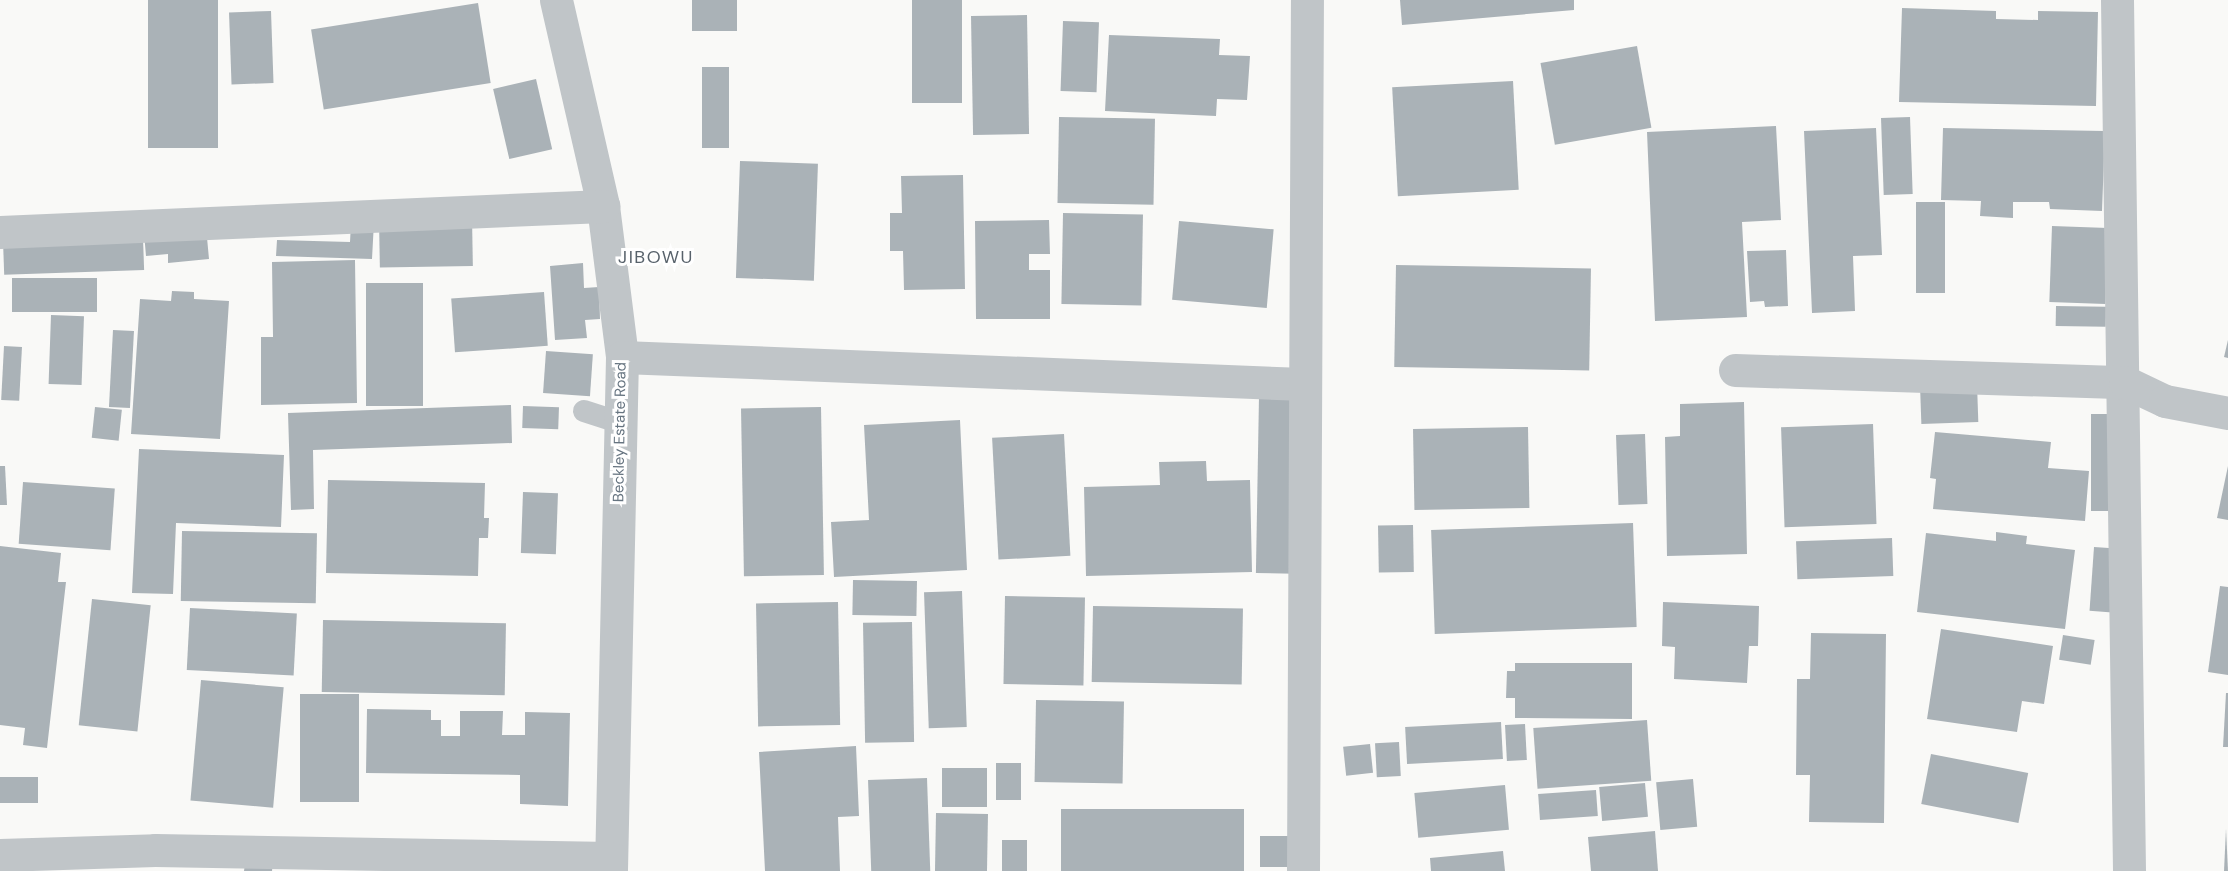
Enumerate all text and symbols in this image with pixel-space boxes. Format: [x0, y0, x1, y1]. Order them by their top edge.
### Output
district label: JIBOWU [618, 246, 694, 268]
street label: Beckley Estate Road [610, 362, 630, 502]

